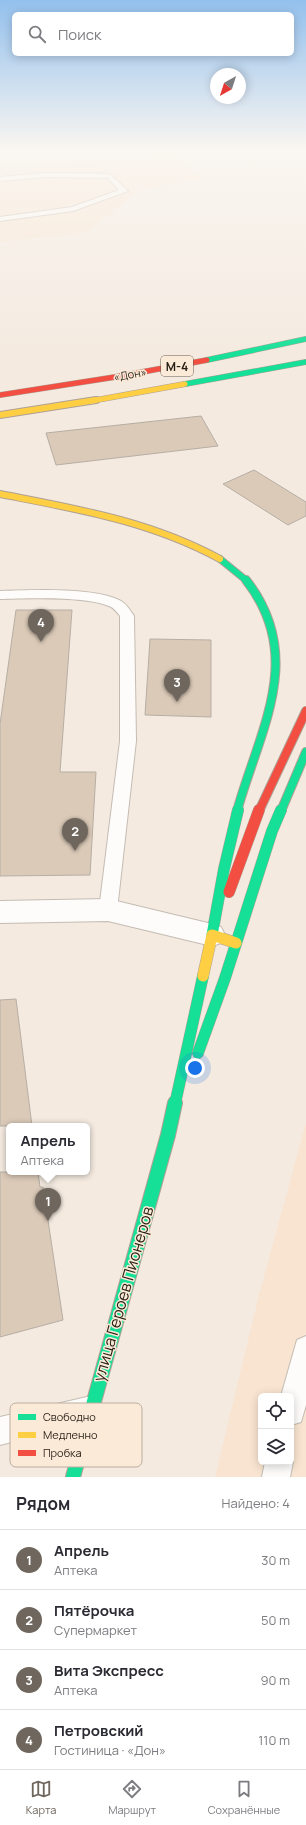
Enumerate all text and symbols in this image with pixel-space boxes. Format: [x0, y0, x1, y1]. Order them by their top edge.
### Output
search box [12, 12, 294, 56]
icon: search [26, 23, 48, 45]
text: Поиск [58, 24, 102, 45]
north arrow [210, 68, 246, 104]
road number: М-4 [161, 356, 193, 376]
street label: «Дон» [112, 364, 148, 384]
pin: 4 [28, 609, 54, 642]
pin: 3 [164, 669, 190, 702]
pin: 2 [62, 818, 88, 851]
your location [185, 1058, 205, 1078]
popup [6, 1123, 90, 1175]
text: Апрель [20, 1130, 76, 1151]
text: Аптека [20, 1151, 64, 1169]
pin: 1 [35, 1188, 61, 1221]
street label: улица Героев Пионеров [87, 1204, 159, 1384]
map controls [258, 1393, 294, 1465]
button: locate [258, 1393, 294, 1429]
legend [10, 1403, 142, 1467]
text: Свободно [43, 1409, 96, 1424]
text: Медленно [43, 1427, 98, 1442]
button: layers [258, 1429, 294, 1465]
text: Пробка [43, 1445, 82, 1460]
text: Рядом [16, 1492, 70, 1515]
text: Найдено: 4 [222, 1494, 290, 1512]
text: Апрель [54, 1540, 109, 1561]
text: 1 [26, 1551, 32, 1569]
text: 30 m [261, 1551, 290, 1569]
text: Аптека [54, 1561, 98, 1579]
text: Пятёрочка [54, 1600, 134, 1621]
text: 2 [25, 1611, 33, 1629]
text: 50 m [261, 1611, 290, 1629]
text: Супермаркет [54, 1621, 137, 1639]
text: Вита Экспресс [54, 1660, 164, 1681]
text: 3 [25, 1671, 33, 1689]
text: 90 m [260, 1671, 290, 1689]
text: Аптека [54, 1681, 98, 1699]
text: Петровский [54, 1720, 143, 1741]
text: 4 [25, 1731, 33, 1749]
text: 110 m [258, 1731, 290, 1749]
text: Гостиница · «Дон» [54, 1741, 166, 1759]
tab: Карта [26, 1778, 56, 1817]
tab: Маршрут [108, 1778, 156, 1817]
tab: Сохранённые [208, 1778, 280, 1817]

